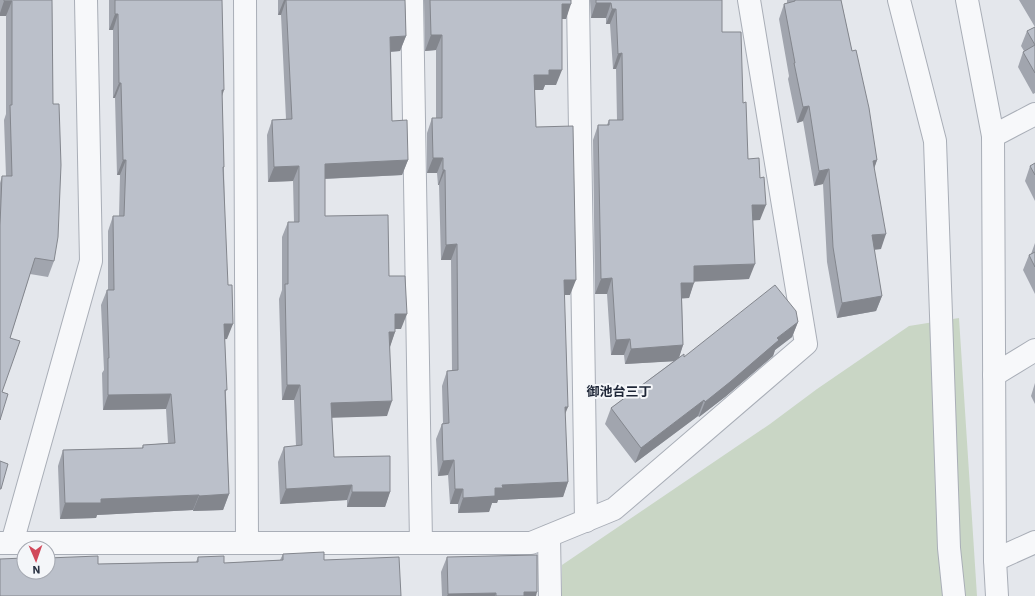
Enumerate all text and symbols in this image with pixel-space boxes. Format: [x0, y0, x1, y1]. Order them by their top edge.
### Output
district label: 御池台三丁 [586, 383, 652, 400]
north arrow [16, 540, 56, 580]
text: N [32, 563, 41, 577]

